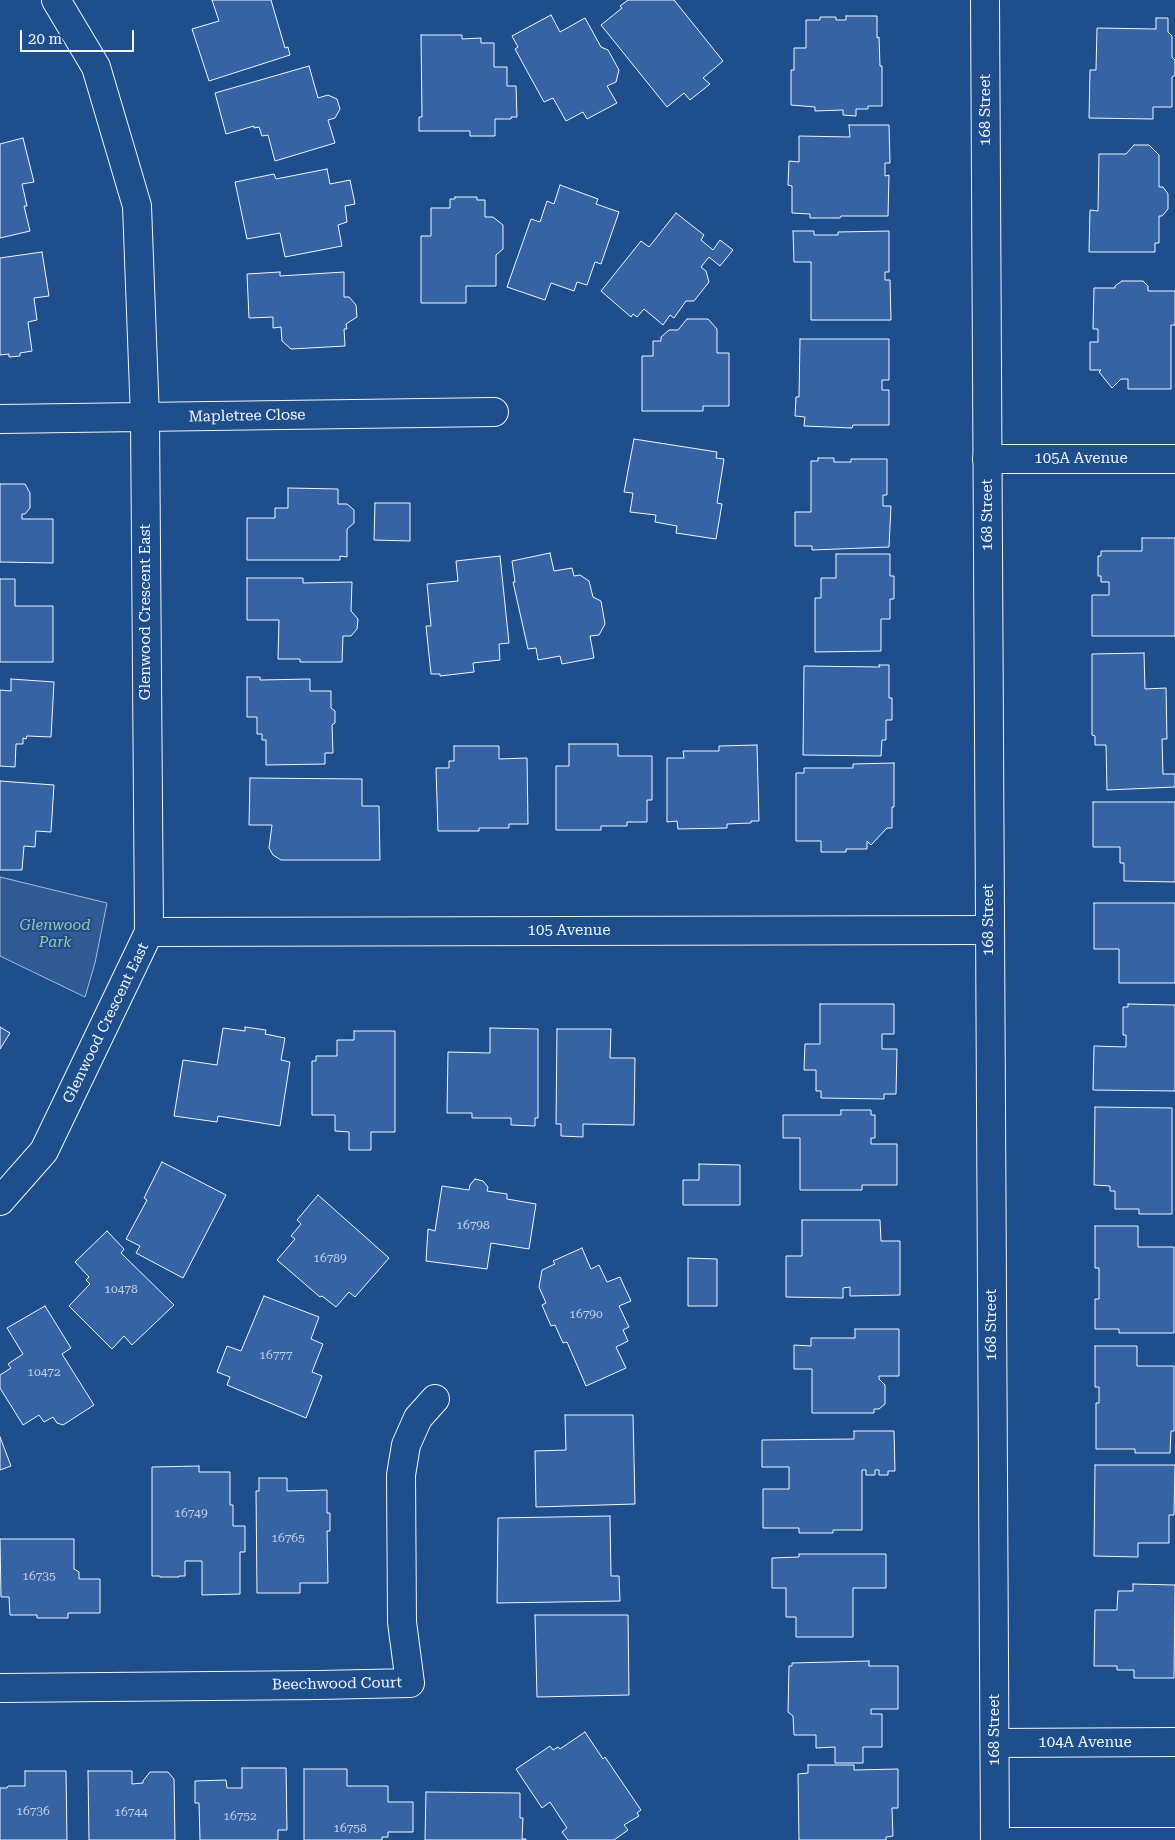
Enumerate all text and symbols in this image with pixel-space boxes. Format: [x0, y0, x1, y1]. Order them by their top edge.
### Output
scale bar [22, 20, 136, 52]
text: 20 m [28, 30, 62, 48]
street label: 168 Street [977, 74, 995, 146]
street label: Mapletree Close [188, 406, 306, 426]
street label: 105A Avenue [1034, 450, 1128, 468]
street label: 168 Street [979, 479, 997, 551]
street label: Glenwood Crescent East [137, 524, 155, 700]
street label: 168 Street [980, 884, 998, 956]
park label: Glenwood Park [19, 917, 91, 952]
street label: 105 Avenue [528, 922, 610, 940]
street label: Glenwood Crescent East [59, 940, 153, 1106]
house number: 16798 [456, 1218, 490, 1232]
house number: 16789 [313, 1251, 347, 1265]
house number: 10478 [104, 1282, 138, 1296]
street label: 168 Street [983, 1289, 1001, 1361]
house number: 16790 [569, 1307, 603, 1321]
house number: 16777 [259, 1348, 293, 1362]
house number: 10472 [27, 1365, 61, 1379]
house number: 16749 [174, 1506, 208, 1520]
house number: 16765 [271, 1531, 305, 1545]
house number: 16735 [22, 1569, 56, 1583]
street label: Beechwood Court [272, 1674, 402, 1694]
street label: 168 Street [986, 1694, 1004, 1766]
street label: 104A Avenue [1038, 1734, 1132, 1752]
house number: 16736 [16, 1804, 50, 1818]
house number: 16744 [114, 1805, 148, 1819]
house number: 16752 [223, 1809, 257, 1823]
house number: 16758 [333, 1821, 367, 1835]

